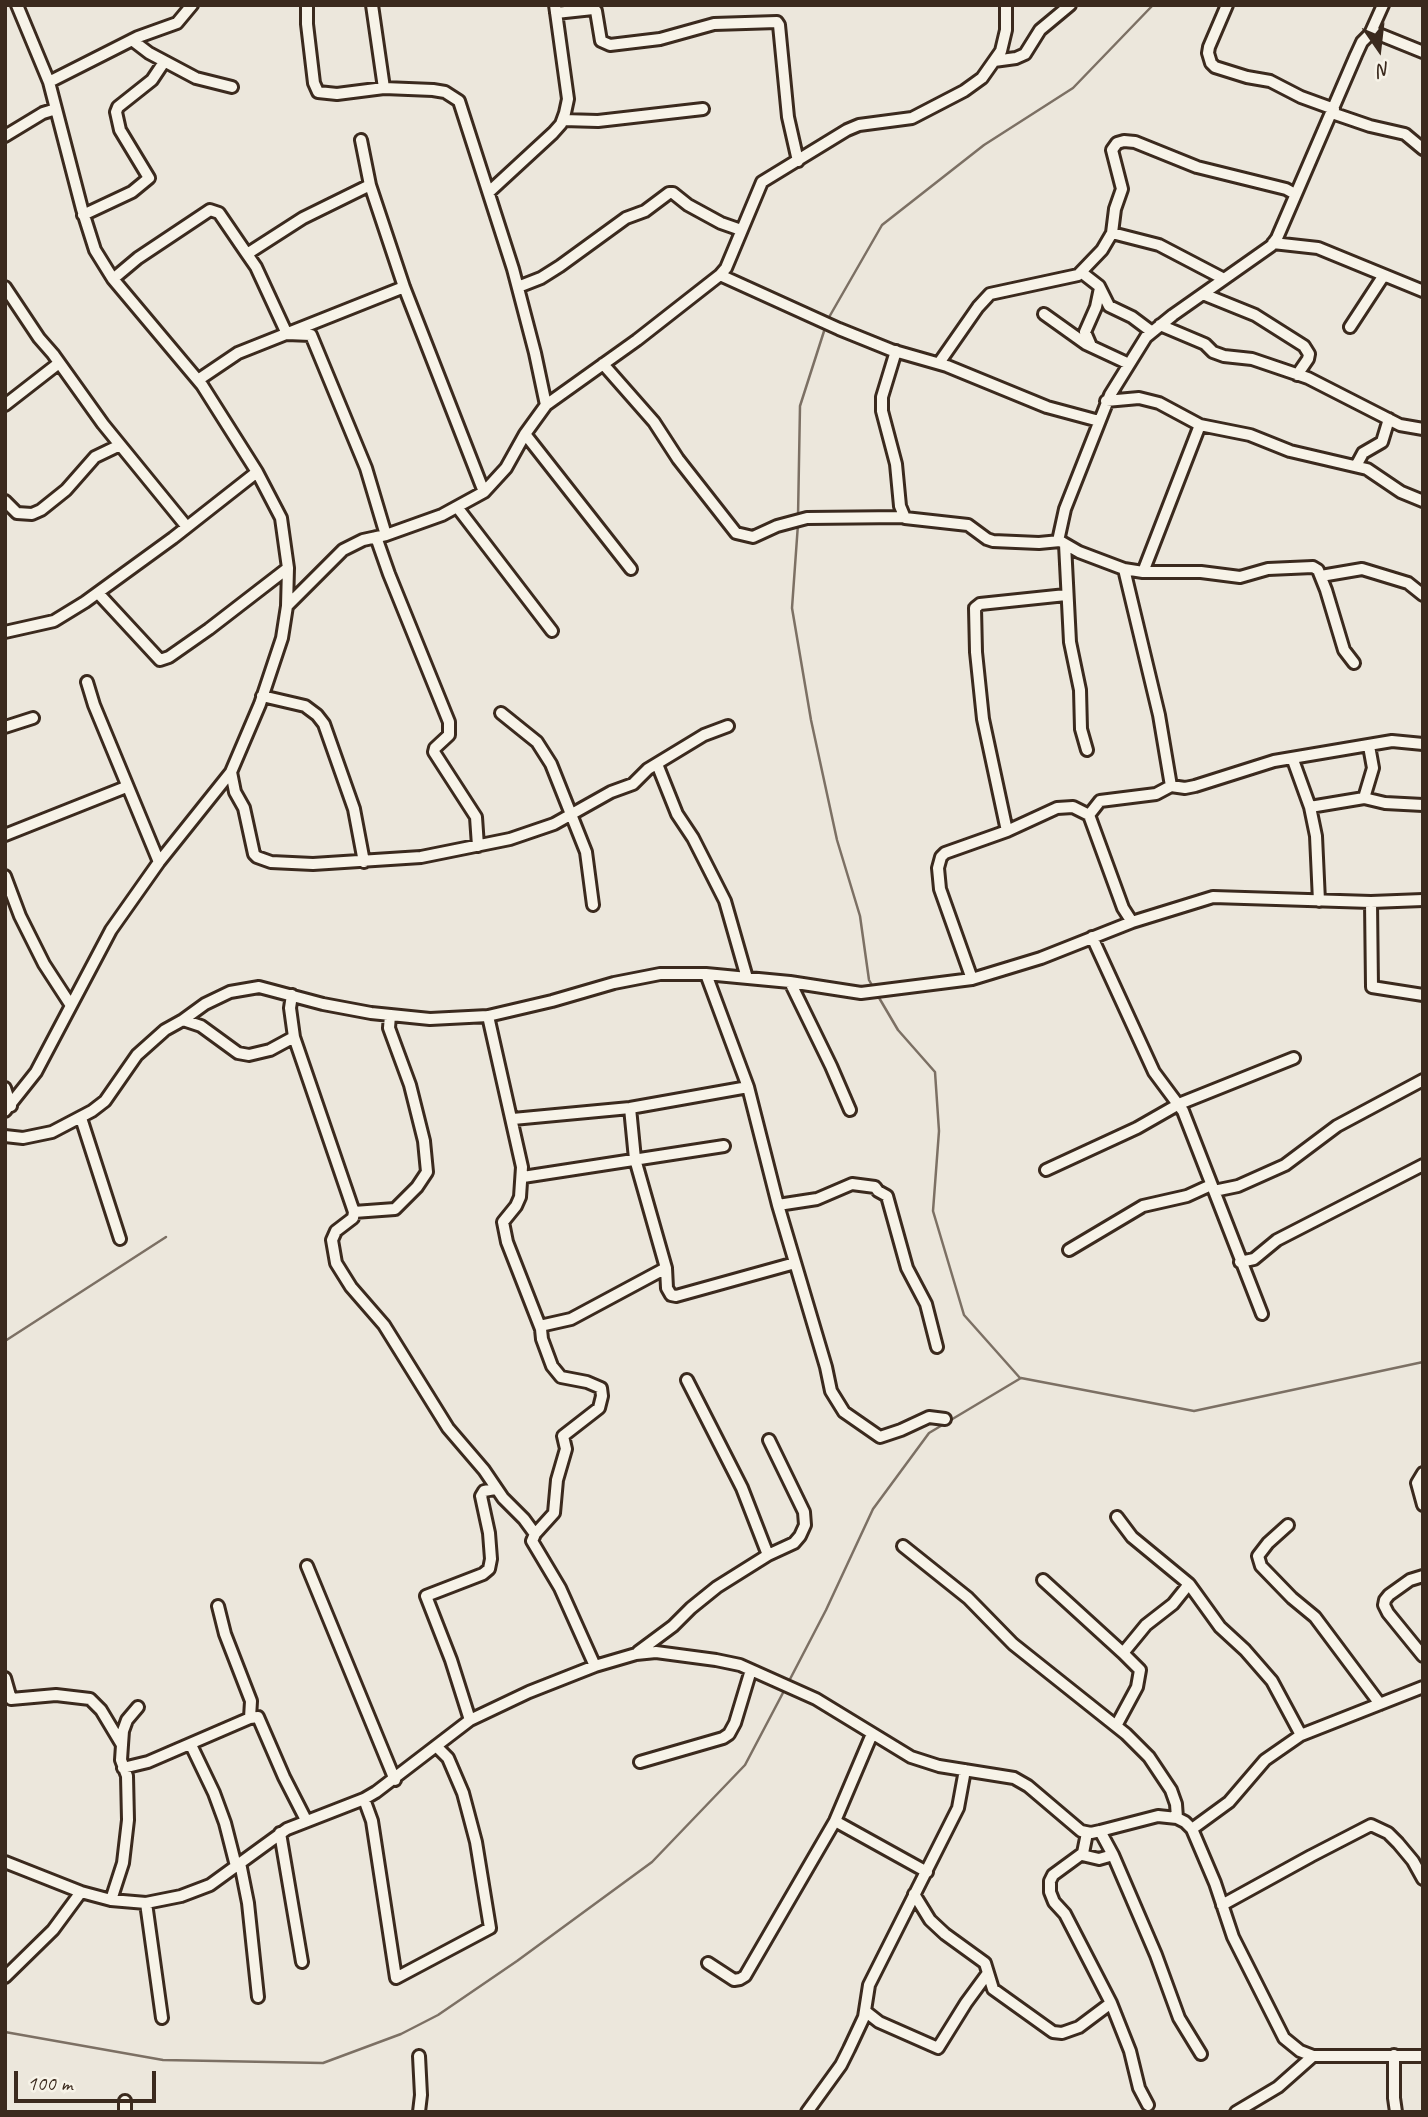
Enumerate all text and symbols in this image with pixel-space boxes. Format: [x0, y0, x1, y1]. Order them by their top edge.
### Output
north arrow [1344, 14, 1414, 84]
text: N [1375, 56, 1393, 82]
scale bar [18, 2058, 159, 2102]
text: 100 m [27, 2070, 72, 2096]

